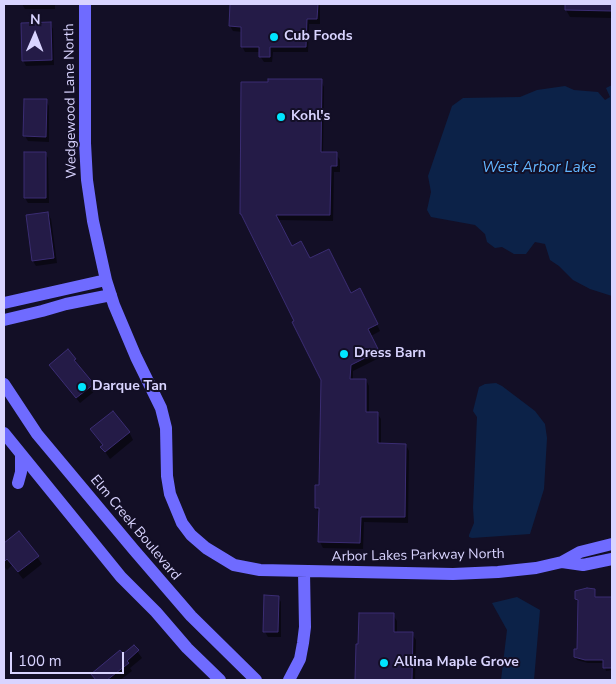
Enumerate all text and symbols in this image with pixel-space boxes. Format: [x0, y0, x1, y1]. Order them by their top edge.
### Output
north arrow [10, 10, 60, 60]
text: N [30, 10, 41, 29]
street label: Wedgewood Lane North [61, 23, 81, 179]
place label: Cub Foods [284, 29, 353, 45]
marker: Cub Foods [268, 31, 280, 43]
place label: Kohl's [291, 109, 330, 125]
marker: Kohl's [275, 111, 287, 123]
water label: West Arbor Lake [482, 159, 596, 177]
place label: Dress Barn [354, 346, 426, 362]
marker: Dress Barn [338, 348, 350, 360]
place label: Darque Tan [92, 379, 167, 395]
marker: Darque Tan [76, 381, 88, 393]
street label: Elm Creek Boulevard [86, 472, 184, 584]
street label: Arbor Lakes Parkway North [331, 546, 505, 566]
scale bar [12, 642, 126, 674]
text: 100 m [18, 651, 62, 671]
place label: Allina Maple Grove [394, 655, 519, 671]
marker: Allina Maple Grove [378, 657, 390, 669]

